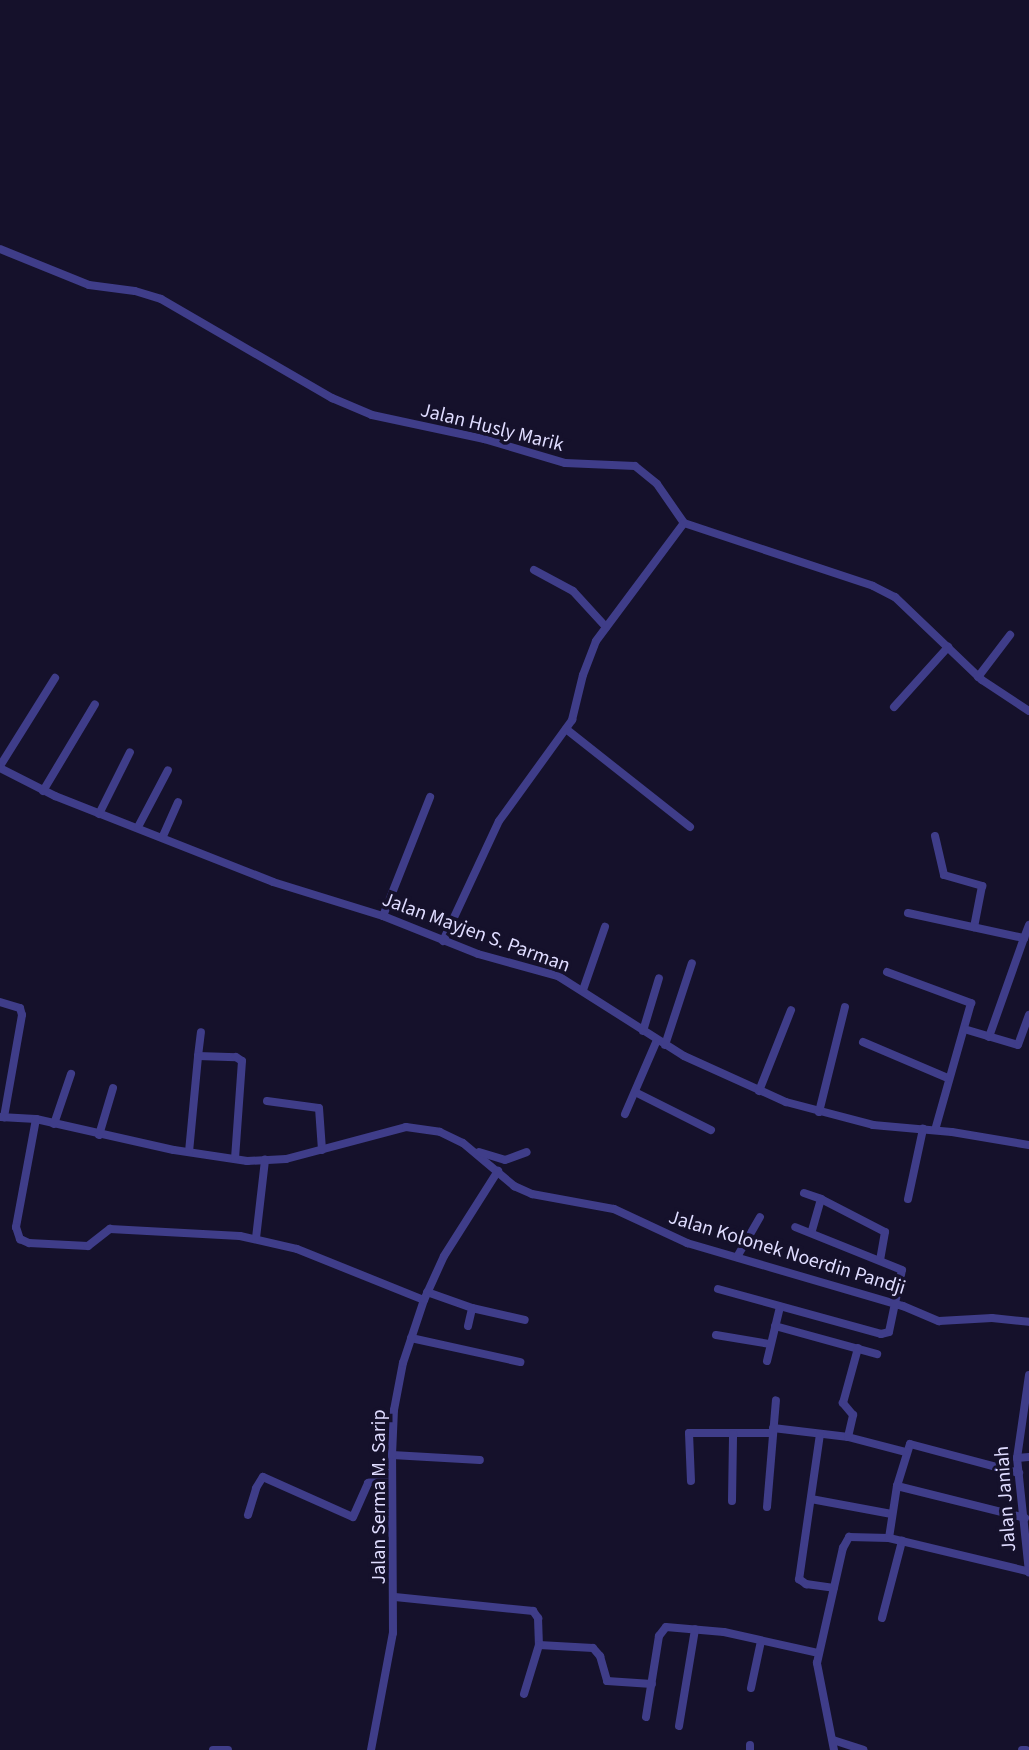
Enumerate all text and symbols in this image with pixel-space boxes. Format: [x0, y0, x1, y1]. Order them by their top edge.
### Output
street label: Jalan Husly Marik [418, 399, 566, 457]
street label: Jalan Mayjen S. Parman [379, 888, 573, 978]
street label: Jalan Kolonek Noerdin Pandji [666, 1205, 908, 1301]
street label: Jalan Serma M. Sarip [367, 1409, 391, 1585]
street label: Jalan Janiah [990, 1445, 1022, 1553]

